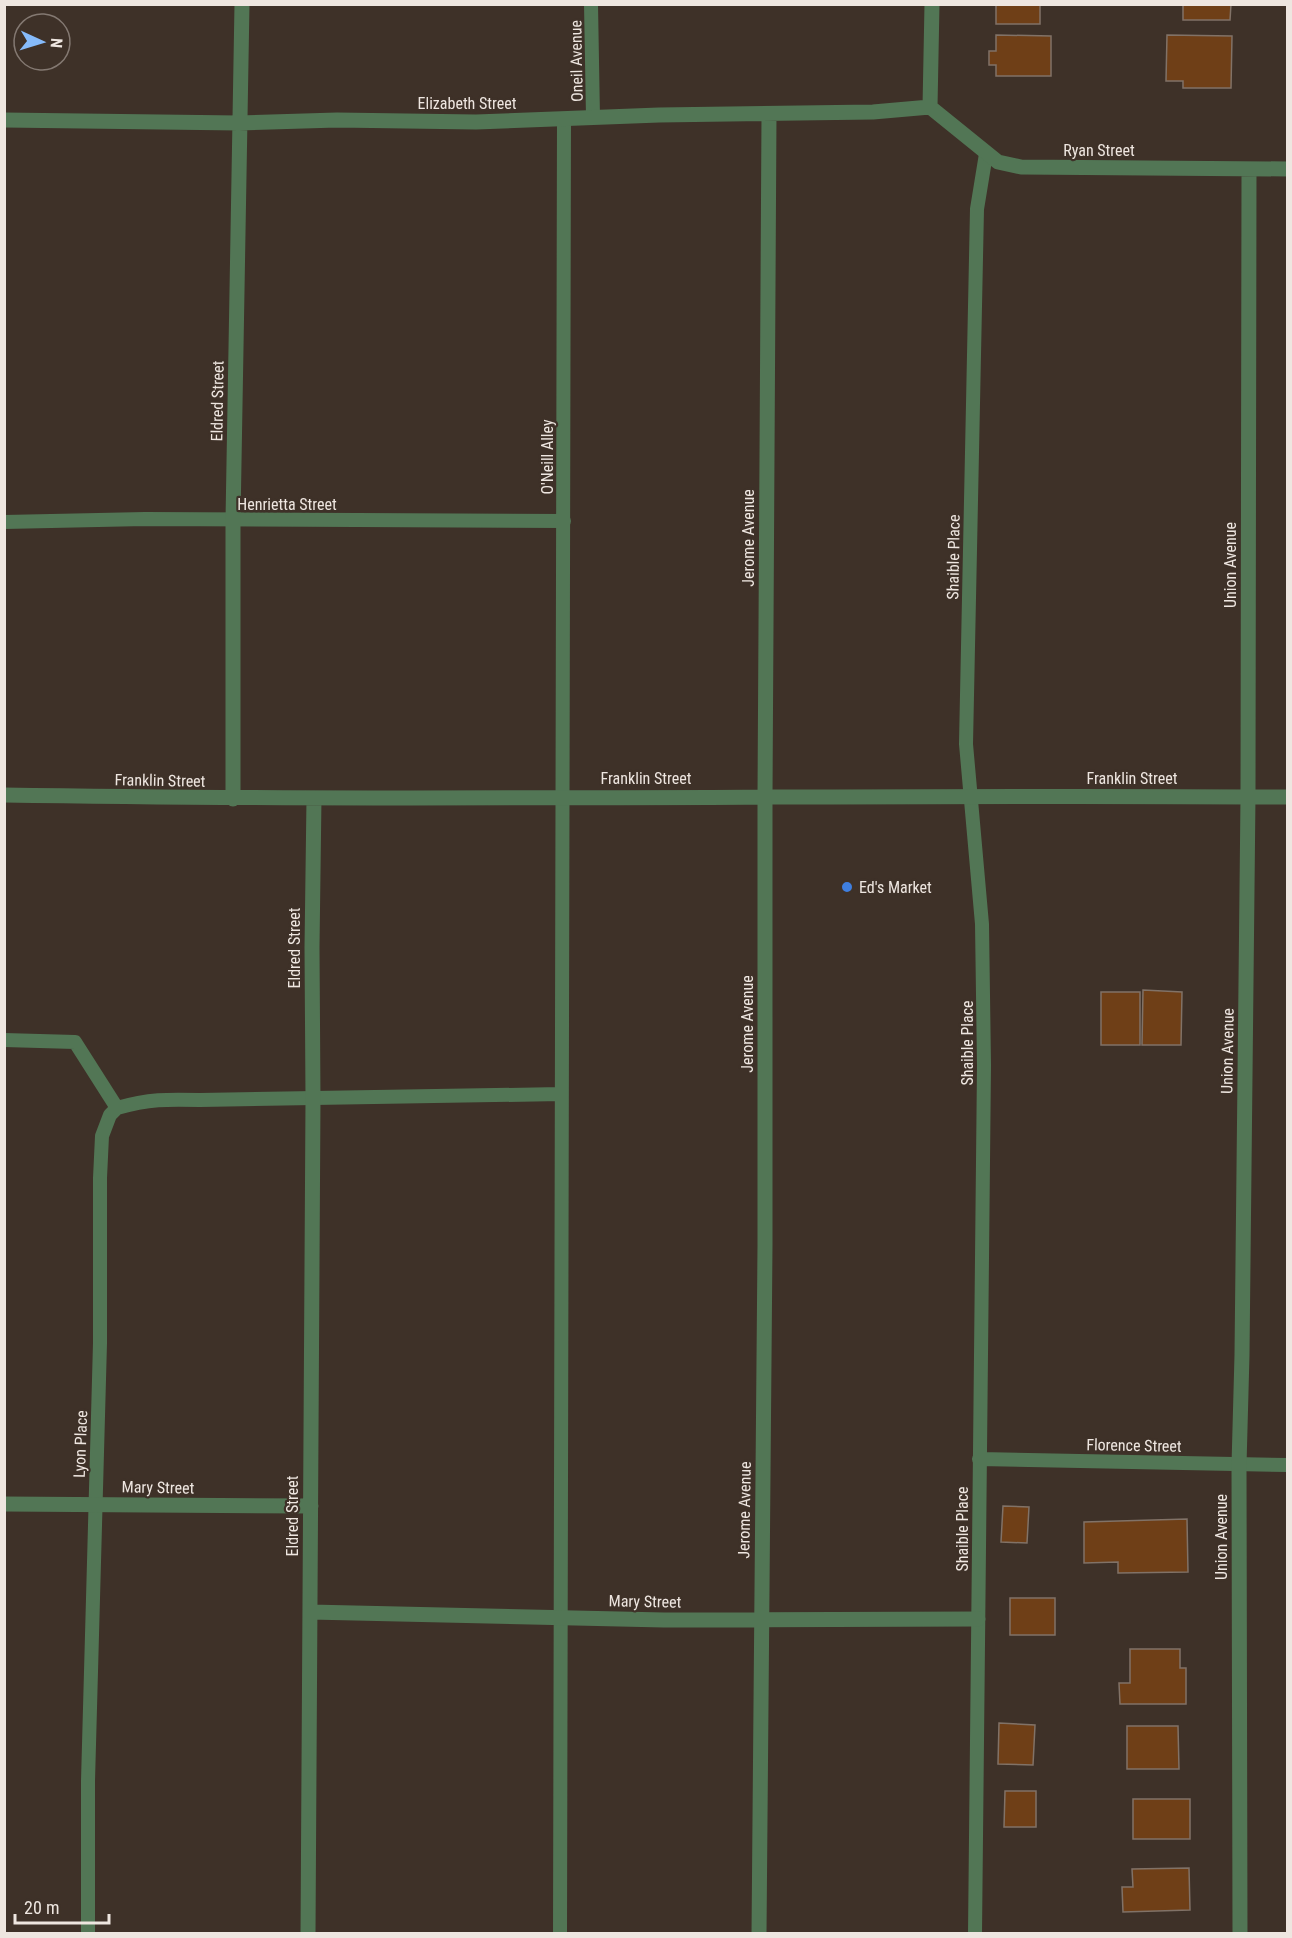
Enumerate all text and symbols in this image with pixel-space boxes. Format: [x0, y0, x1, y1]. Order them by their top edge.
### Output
north arrow [12, 12, 72, 72]
street label: Oneil Avenue [566, 20, 587, 102]
text: N [47, 37, 66, 49]
street label: Elizabeth Street [418, 94, 517, 113]
street label: Ryan Street [1063, 141, 1135, 160]
street label: Eldred Street [207, 360, 228, 442]
street label: O'Neill Alley [538, 419, 557, 495]
street label: Jerome Avenue [739, 489, 758, 587]
street label: Henrietta Street [237, 495, 337, 514]
street label: Shaible Place [943, 514, 964, 600]
street label: Union Avenue [1221, 522, 1240, 608]
street label: Franklin Street [601, 769, 692, 788]
street label: Franklin Street [1087, 769, 1178, 788]
street label: Franklin Street [114, 770, 206, 791]
place label: Ed's Market [859, 878, 932, 897]
marker: Ed's Market [840, 880, 854, 894]
street label: Eldred Street [285, 907, 304, 988]
street label: Jerome Avenue [738, 975, 757, 1073]
street label: Shaible Place [958, 1000, 977, 1086]
street label: Union Avenue [1217, 1008, 1238, 1094]
street label: Lyon Place [70, 1410, 91, 1478]
street label: Florence Street [1086, 1435, 1182, 1456]
street label: Jerome Avenue [734, 1461, 755, 1559]
street label: Eldred Street [283, 1475, 302, 1556]
street label: Mary Street [122, 1477, 195, 1498]
street label: Shaible Place [953, 1486, 972, 1572]
street label: Union Avenue [1212, 1494, 1231, 1580]
street label: Mary Street [609, 1591, 682, 1612]
scale bar [15, 1887, 110, 1925]
text: 20 m [24, 1897, 59, 1918]

